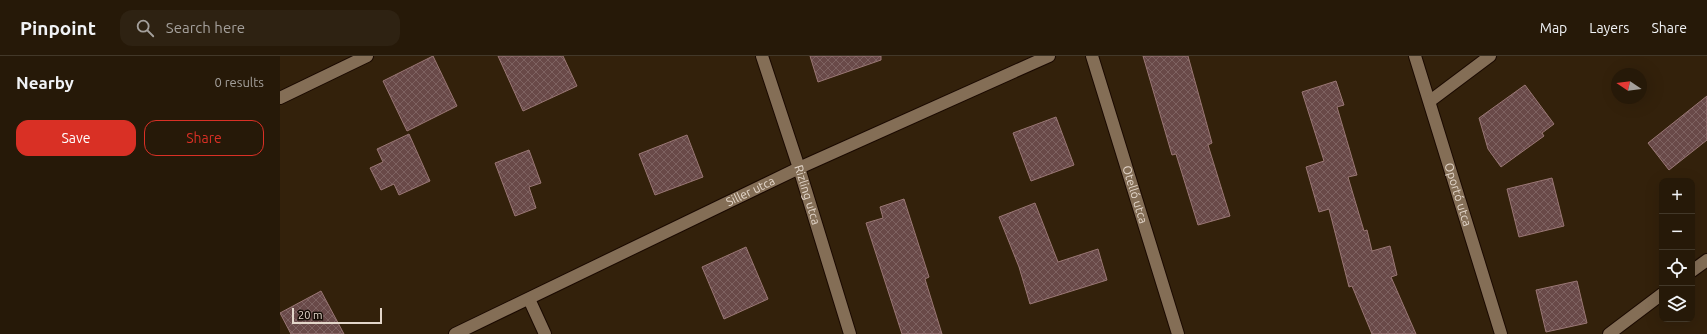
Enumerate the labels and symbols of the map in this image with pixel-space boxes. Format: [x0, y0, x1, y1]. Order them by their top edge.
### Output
north arrow [1611, 68, 1647, 104]
street label: Oportó utca [1442, 161, 1474, 228]
street label: Rizling utca [792, 163, 823, 226]
street label: Otelló utca [1120, 164, 1150, 225]
street label: Siller utca [724, 174, 777, 208]
scale bar [292, 306, 382, 325]

